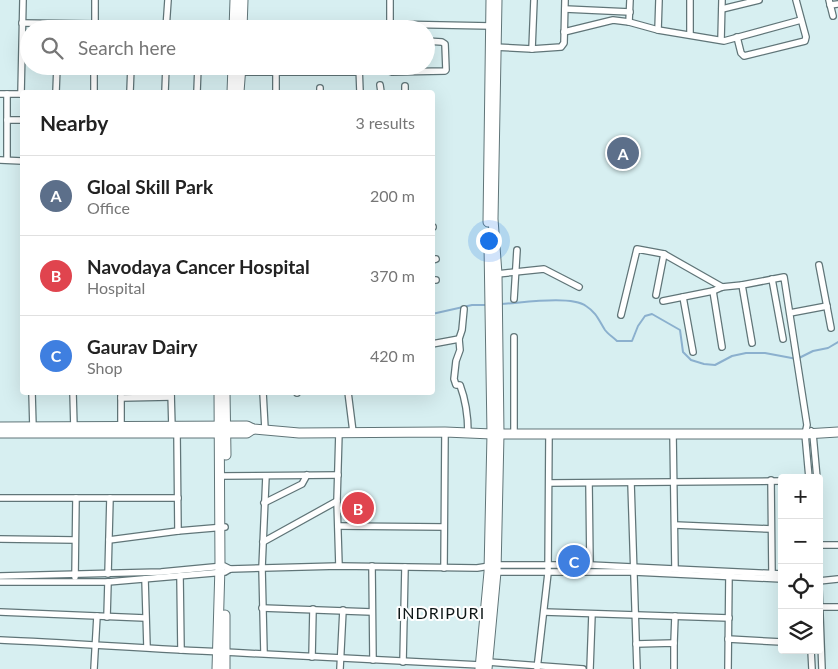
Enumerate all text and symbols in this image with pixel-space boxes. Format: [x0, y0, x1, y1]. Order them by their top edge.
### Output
search box [20, 20, 435, 75]
icon: search [38, 34, 66, 62]
text: Search here [78, 36, 176, 59]
text: Nearby [40, 110, 108, 135]
text: 3 results [355, 113, 415, 132]
pin: A [607, 134, 639, 172]
text: Gloal Skill Park [87, 175, 213, 198]
text: A [50, 186, 62, 205]
text: 200 m [370, 186, 415, 205]
text: Office [87, 198, 130, 217]
your location [476, 228, 502, 254]
text: Navodaya Cancer Hospital [87, 255, 310, 278]
text: B [51, 266, 61, 285]
text: 370 m [370, 266, 415, 285]
text: Hospital [87, 278, 145, 297]
text: Gaurav Dairy [87, 335, 198, 358]
text: C [51, 346, 61, 365]
text: 420 m [370, 346, 415, 365]
text: Shop [87, 358, 123, 377]
map controls [778, 474, 823, 654]
button: + [778, 474, 823, 519]
pin: B [342, 489, 374, 527]
button: − [778, 519, 823, 564]
pin: C [558, 542, 590, 580]
button: locate [778, 564, 823, 609]
district label: INDRIPURI [397, 603, 485, 622]
button: layers [778, 609, 823, 654]

